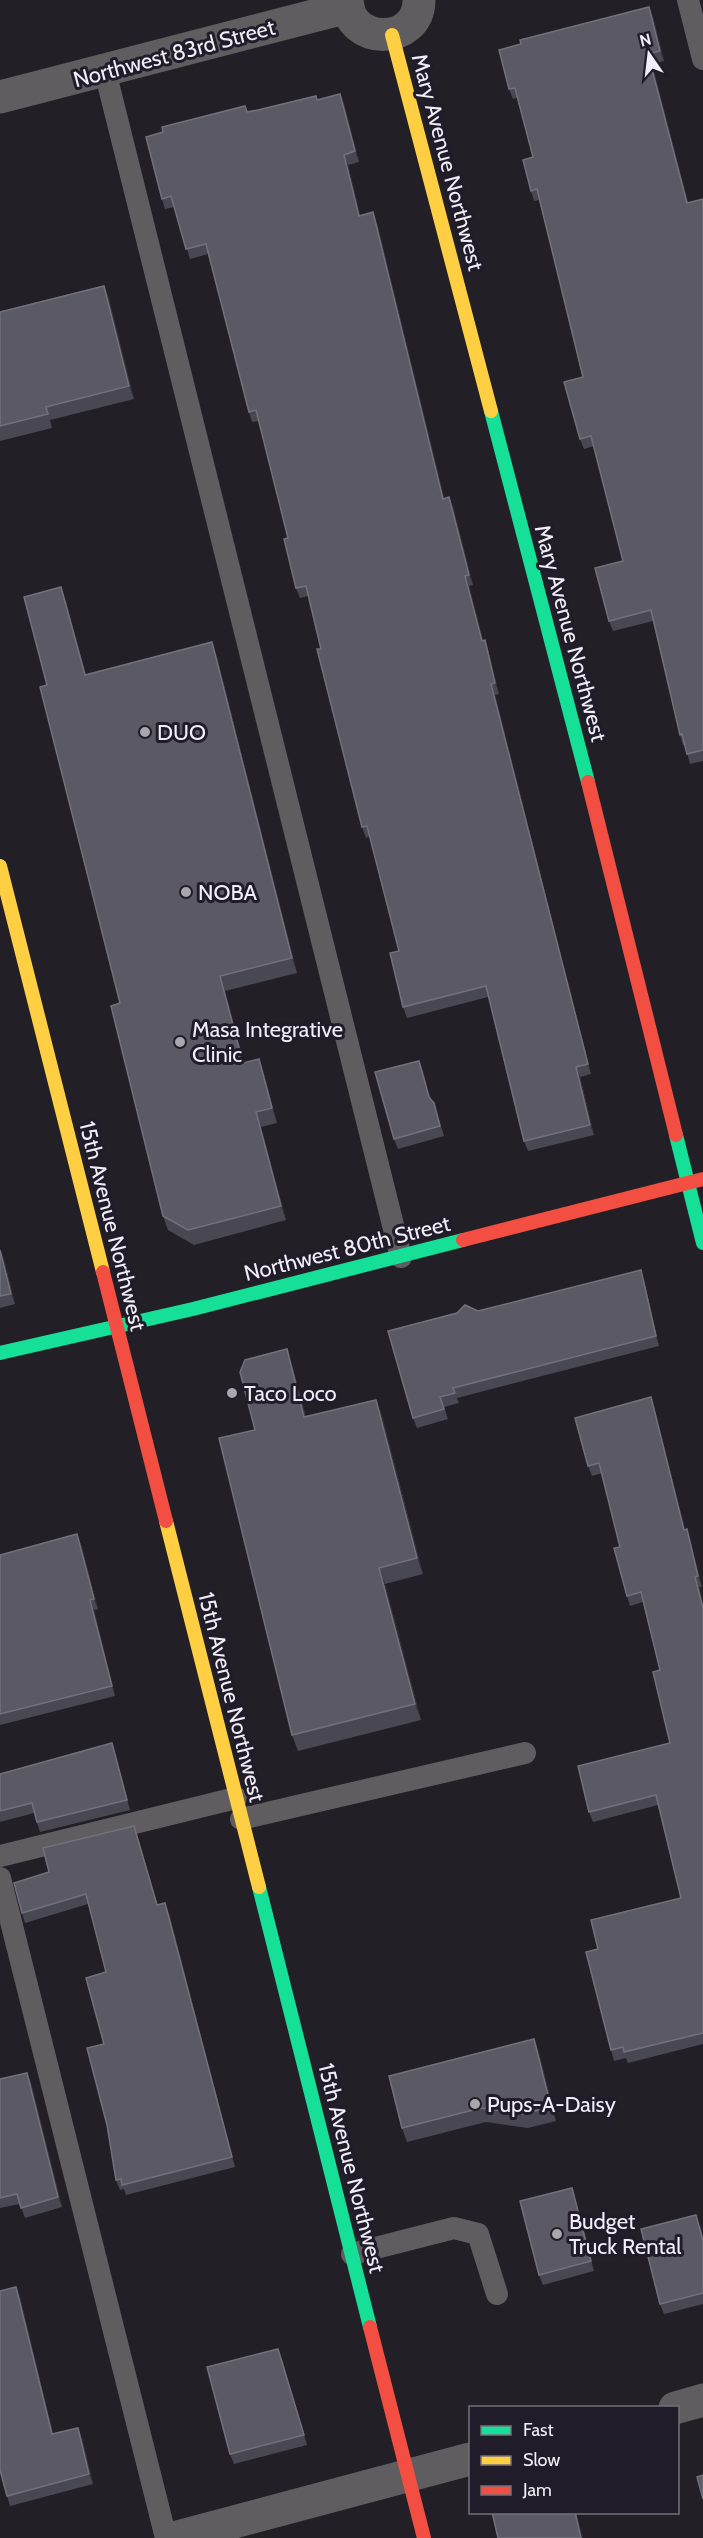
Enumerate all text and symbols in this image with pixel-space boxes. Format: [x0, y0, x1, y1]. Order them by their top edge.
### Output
street label: Northwest 83rd Street [70, 13, 278, 93]
north arrow [619, 24, 679, 84]
text: N [638, 29, 653, 51]
street label: Mary Avenue Northwest [406, 51, 490, 274]
street label: Mary Avenue Northwest [529, 522, 613, 745]
place label: DUO [157, 719, 206, 746]
marker: DUO [138, 725, 152, 739]
place label: NOBA [198, 879, 258, 906]
marker: NOBA [179, 885, 193, 899]
place label: Masa Integrative Clinic [192, 1016, 343, 1068]
marker: Masa Integrative Clinic [173, 1035, 187, 1049]
street label: 15th Avenue Northwest [73, 1119, 152, 1334]
street label: Northwest 80th Street [241, 1210, 454, 1287]
place label: Taco Loco [244, 1380, 337, 1407]
marker: Taco Loco [225, 1386, 239, 1400]
street label: 15th Avenue Northwest [192, 1590, 271, 1805]
street label: 15th Avenue Northwest [312, 2061, 391, 2276]
place label: Pups-A-Daisy [487, 2091, 616, 2118]
marker: Pups-A-Daisy [468, 2097, 482, 2111]
place label: Budget Truck Rental [569, 2208, 682, 2260]
marker: Budget Truck Rental [550, 2227, 564, 2241]
legend [469, 2406, 679, 2514]
text: Fast [523, 2419, 554, 2441]
text: Slow [523, 2449, 560, 2471]
text: Jam [522, 2479, 552, 2501]

